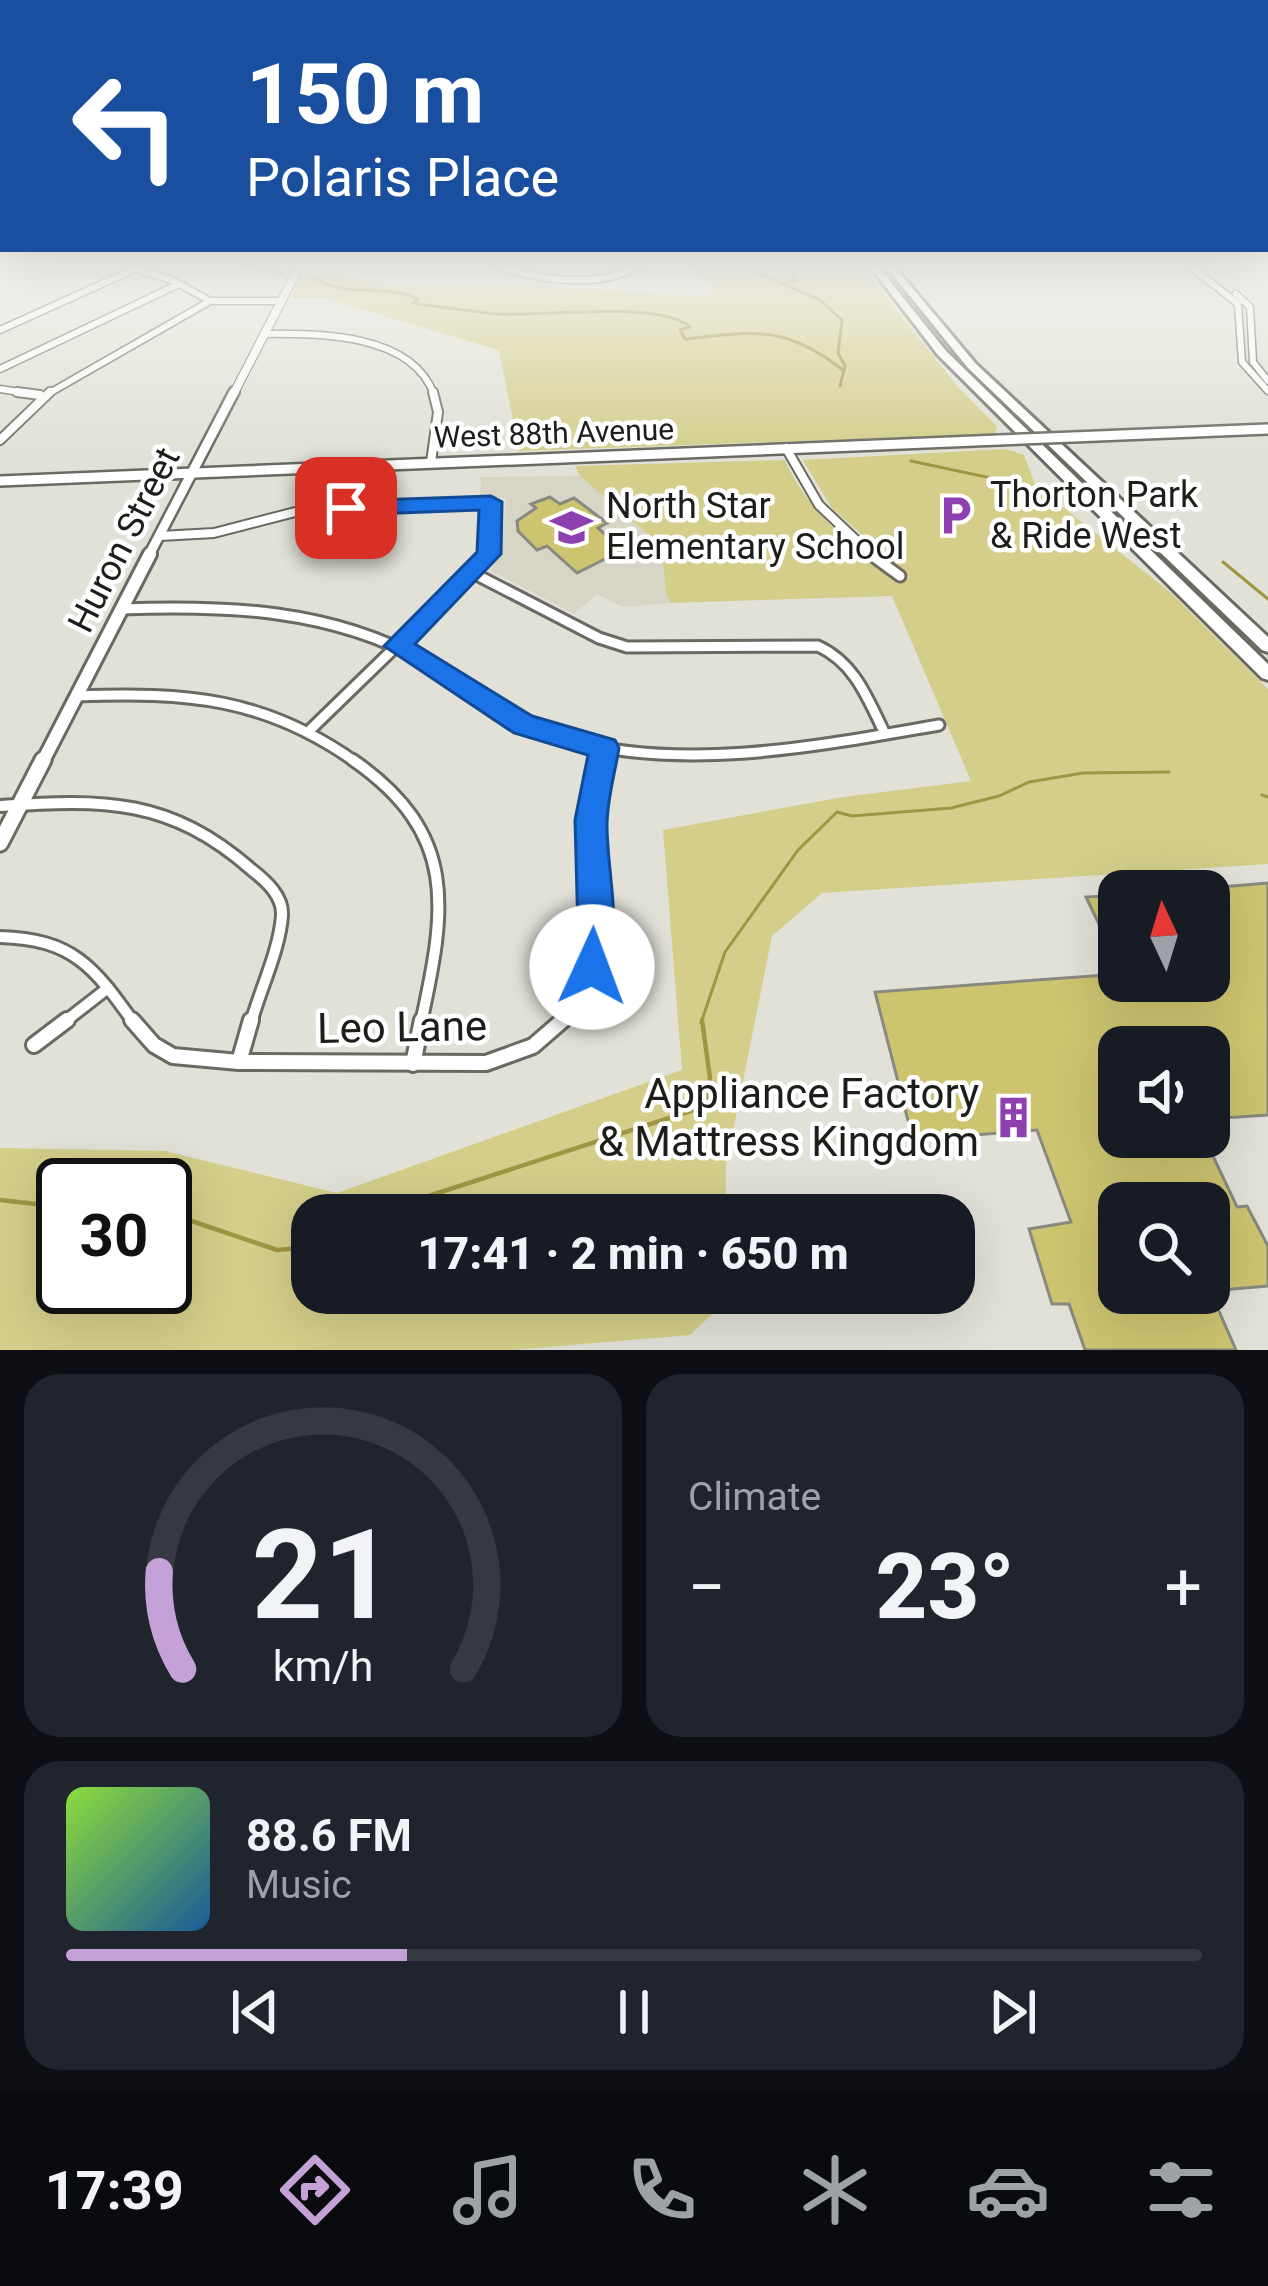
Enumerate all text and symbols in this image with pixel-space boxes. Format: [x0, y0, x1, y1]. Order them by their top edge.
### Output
text: 150 m [246, 45, 484, 144]
icon: left [48, 48, 204, 204]
text: Polaris Place [246, 146, 559, 209]
street label: West 88th Avenue [433, 411, 675, 455]
street label: Huron Street [60, 441, 188, 639]
pin [295, 457, 397, 559]
place label: Thorton Park & Ride West [990, 474, 1199, 557]
icon: arrive [313, 475, 379, 541]
place label: North Star Elementary School [606, 485, 905, 568]
parking icon: Thorton Park & Ride West [933, 493, 979, 539]
school or university icon: North Star Elementary School [549, 504, 595, 550]
north arrow [1098, 870, 1230, 1002]
map controls [1098, 870, 1230, 1314]
position arrow [529, 904, 655, 1030]
street label: Leo Lane [316, 1001, 488, 1053]
button: sound [1098, 1026, 1230, 1158]
place label: Appliance Factory & Mattress Kingdom [598, 1069, 979, 1166]
building icon: Appliance Factory & Mattress Kingdom [990, 1094, 1036, 1140]
speed limit sign: 30 [36, 1158, 192, 1314]
button: search [1098, 1182, 1230, 1314]
text: 17:41 · 2 min · 650 m [417, 1227, 849, 1280]
text: Climate [688, 1474, 821, 1520]
text: 21 [251, 1502, 395, 1648]
text: 23° [876, 1535, 1015, 1640]
text: − [688, 1549, 726, 1626]
text: + [1165, 1549, 1202, 1626]
text: km/h [273, 1640, 373, 1690]
text: 88.6 FM [246, 1809, 412, 1862]
text: Music [246, 1862, 352, 1908]
icon: previous [222, 1979, 288, 2045]
icon: pause [601, 1979, 667, 2045]
icon: next [980, 1979, 1046, 2045]
icon: directions [273, 2148, 357, 2232]
icon: music [446, 2148, 530, 2232]
icon: phone [620, 2148, 704, 2232]
icon: climate [793, 2148, 877, 2232]
icon: car [966, 2148, 1050, 2232]
icon: filters [1139, 2148, 1223, 2232]
text: 17:39 [45, 2159, 184, 2222]

